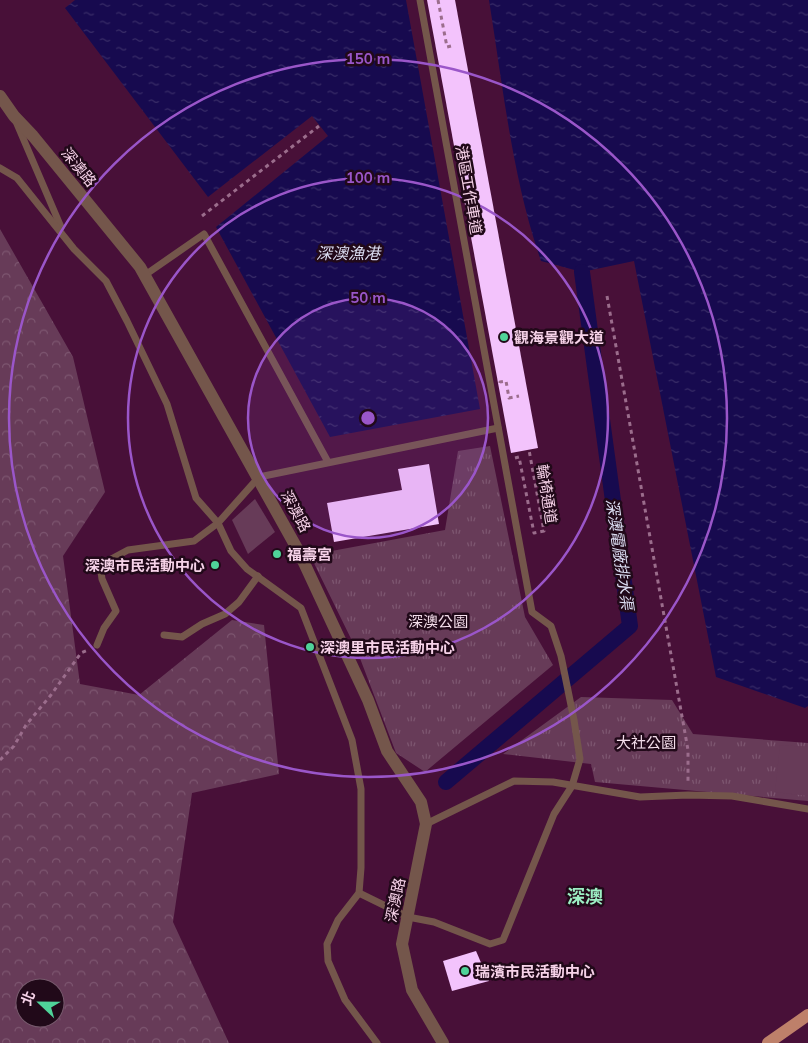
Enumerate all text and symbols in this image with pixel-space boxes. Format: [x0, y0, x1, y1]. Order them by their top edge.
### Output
text: 150 m [346, 49, 390, 68]
street label: 深澳路 [57, 144, 101, 190]
street label: 港區工作車道 [452, 144, 486, 236]
text: 100 m [346, 168, 390, 187]
water label: 深澳漁港 [316, 243, 382, 263]
text: 50 m [350, 288, 386, 307]
place label: 觀海景觀大道 [514, 328, 604, 347]
marker: 觀海景觀大道 [498, 331, 510, 343]
centre of rings [359, 409, 377, 427]
street label: 輪椅通道 [533, 463, 561, 525]
street label: 深澳路 [277, 487, 315, 535]
water label: 深澳電廠排水渠 [602, 497, 638, 613]
place label: 福壽宮 [287, 545, 332, 564]
marker: 福壽宮 [271, 548, 283, 560]
place label: 深澳市民活動中心 [85, 556, 205, 575]
marker: 深澳市民活動中心 [209, 559, 221, 571]
park label: 深澳公園 [408, 612, 468, 631]
place label: 深澳里市民活動中心 [320, 638, 455, 657]
marker: 深澳里市民活動中心 [304, 641, 316, 653]
park label: 大社公園 [616, 733, 676, 752]
street label: 深澳路 [381, 876, 409, 924]
district label: 深澳 [567, 885, 603, 908]
place label: 瑞濱市民活動中心 [475, 962, 595, 981]
marker: 瑞濱市民活動中心 [459, 965, 471, 977]
north arrow [15, 978, 65, 1028]
text: 北 [17, 988, 39, 1008]

